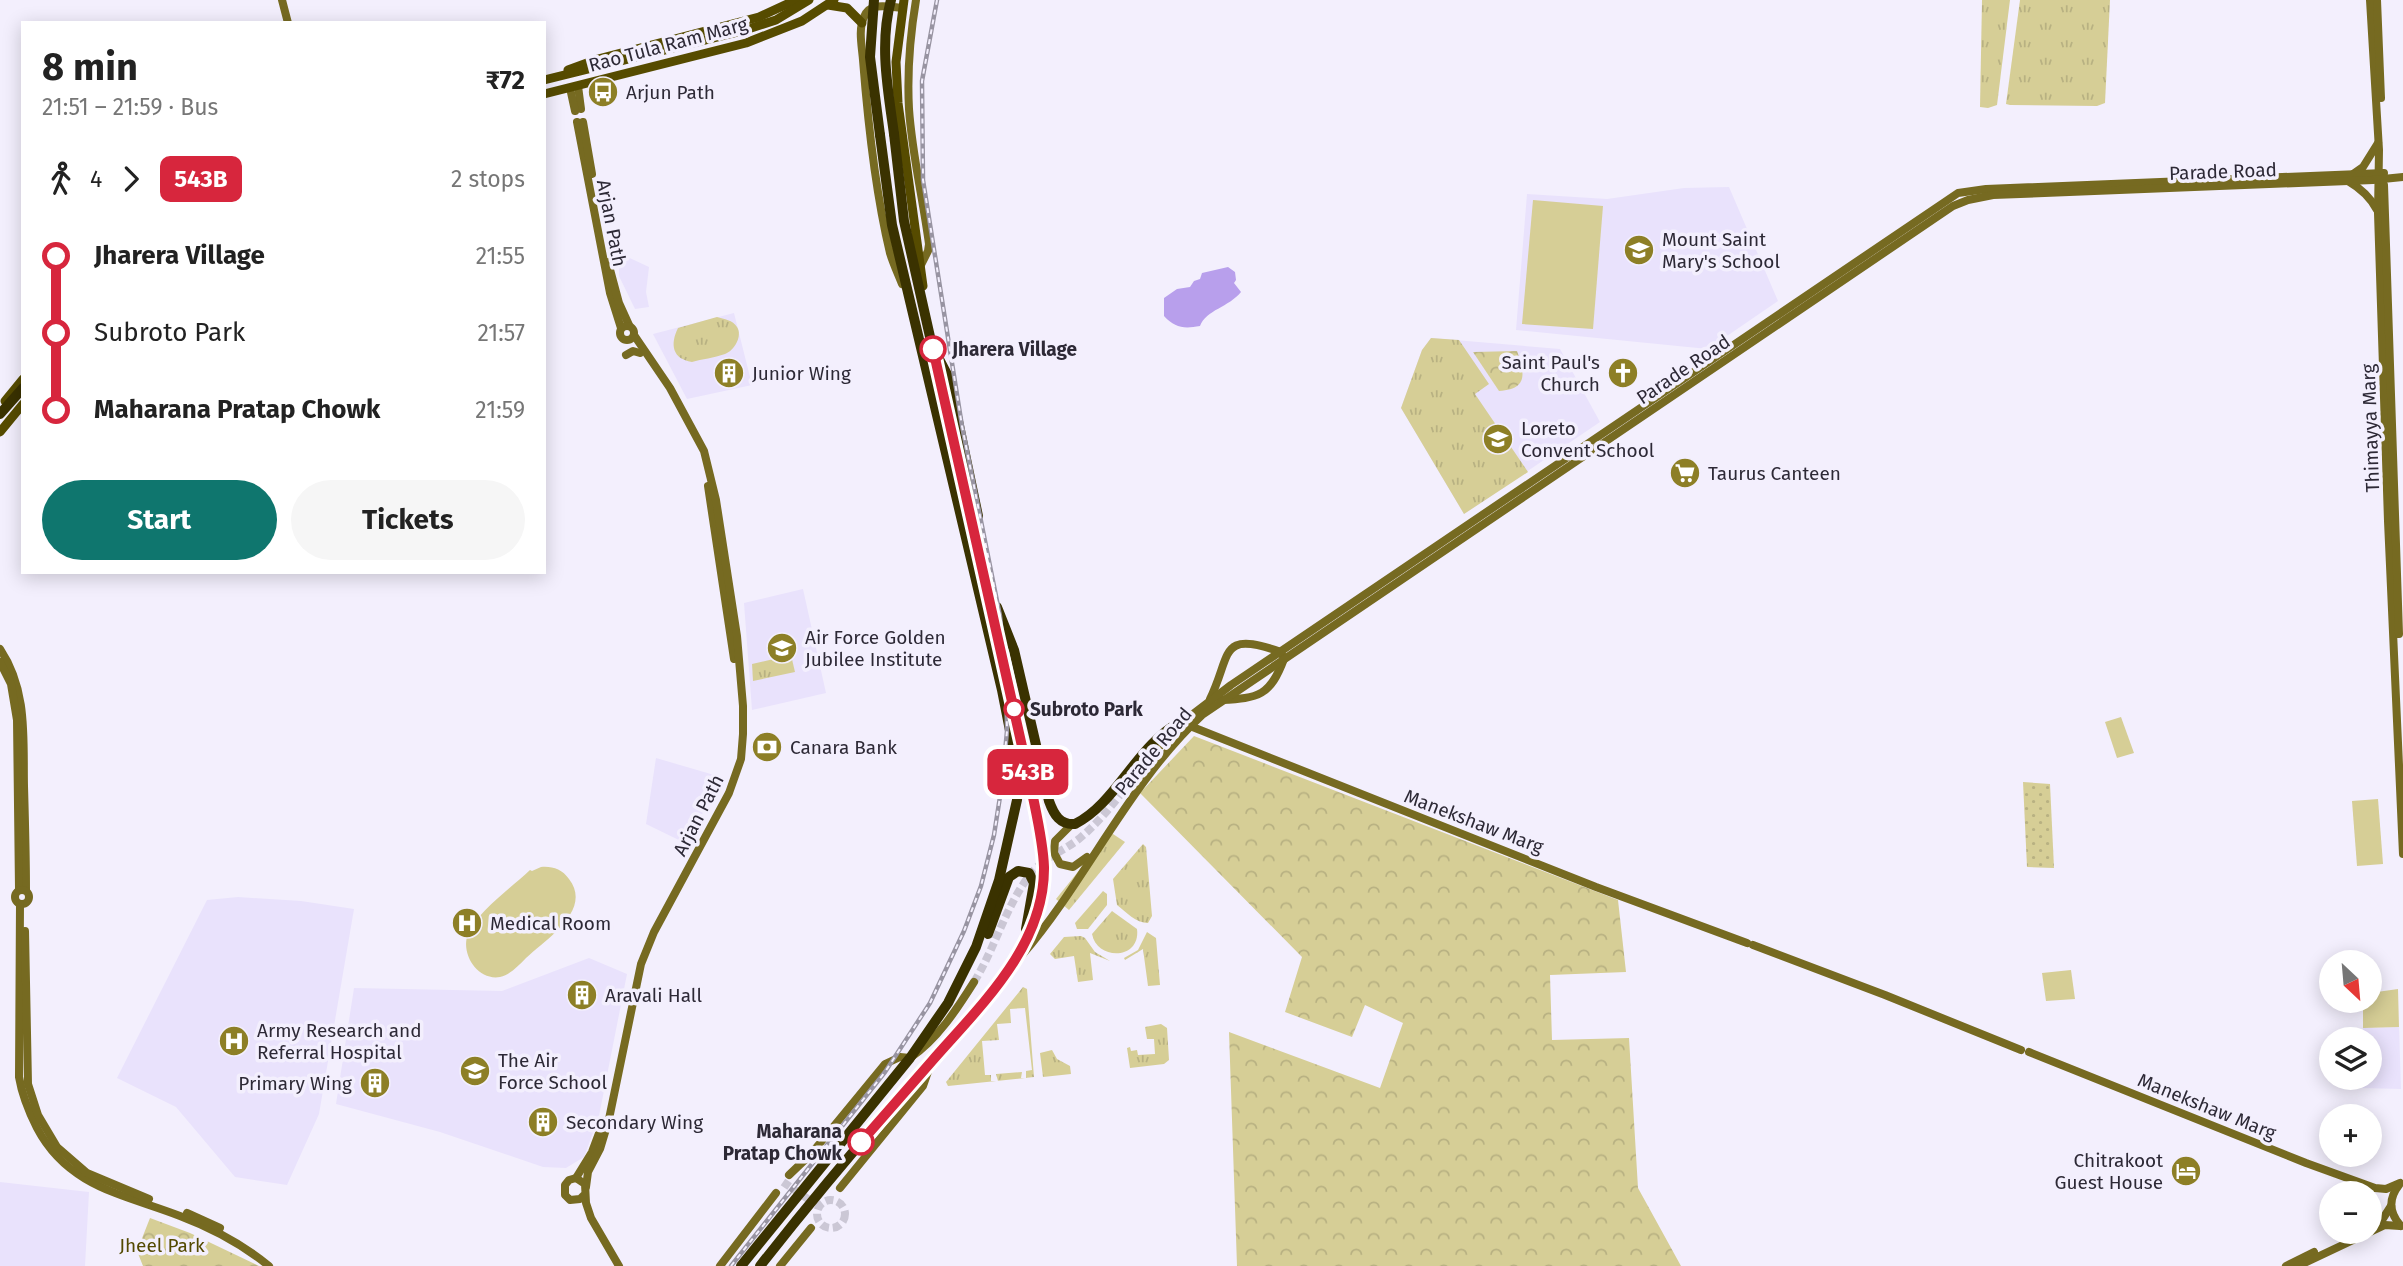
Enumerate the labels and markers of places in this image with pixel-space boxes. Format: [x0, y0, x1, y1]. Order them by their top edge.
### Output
bus stop icon: Arjun Path [586, 75, 620, 109]
place label: Arjun Path [626, 81, 715, 104]
place label: Mount Saint Mary's School [1662, 228, 1780, 273]
school or university icon: Mount Saint Mary's School [1622, 233, 1656, 267]
marker: Jharera Village [920, 336, 946, 362]
place label: Jharera Village [951, 338, 1077, 361]
place label: Saint Paul's Church [1501, 351, 1600, 396]
building icon: Junior Wing [712, 356, 746, 390]
church icon: Saint Paul's Church [1606, 356, 1640, 390]
place label: Junior Wing [752, 362, 851, 385]
place label: Loreto Convent School [1521, 417, 1655, 462]
school or university icon: Loreto Convent School [1481, 422, 1515, 456]
supermarket icon: Taurus Canteen [1668, 456, 1702, 490]
place label: Taurus Canteen [1708, 462, 1841, 485]
place label: Air Force Golden Jubilee Institute [805, 626, 946, 671]
school or university icon: Air Force Golden Jubilee Institute [765, 631, 799, 665]
place label: Subroto Park [1030, 698, 1143, 721]
marker: Subroto Park [1004, 699, 1024, 719]
bank icon: Canara Bank [750, 730, 784, 764]
place label: Canara Bank [790, 736, 897, 759]
hospital icon: Medical Room [450, 906, 484, 940]
place label: Medical Room [490, 912, 611, 935]
building icon: Aravali Hall [565, 978, 599, 1012]
place label: Aravali Hall [605, 984, 702, 1007]
place label: Army Research and Referral Hospital [257, 1019, 422, 1064]
hospital icon: Army Research and Referral Hospital [217, 1024, 251, 1058]
place label: The Air Force School [498, 1049, 607, 1094]
school or university icon: The Air Force School [458, 1054, 492, 1088]
building icon: Primary Wing [358, 1066, 392, 1100]
place label: Primary Wing [238, 1072, 352, 1095]
building icon: Secondary Wing [526, 1105, 560, 1139]
place label: Secondary Wing [566, 1111, 703, 1134]
place label: Maharana Pratap Chowk [723, 1120, 843, 1165]
marker: Maharana Pratap Chowk [848, 1129, 874, 1155]
place label: Chitrakoot Guest House [2055, 1149, 2163, 1194]
hotel icon: Chitrakoot Guest House [2169, 1154, 2203, 1188]

